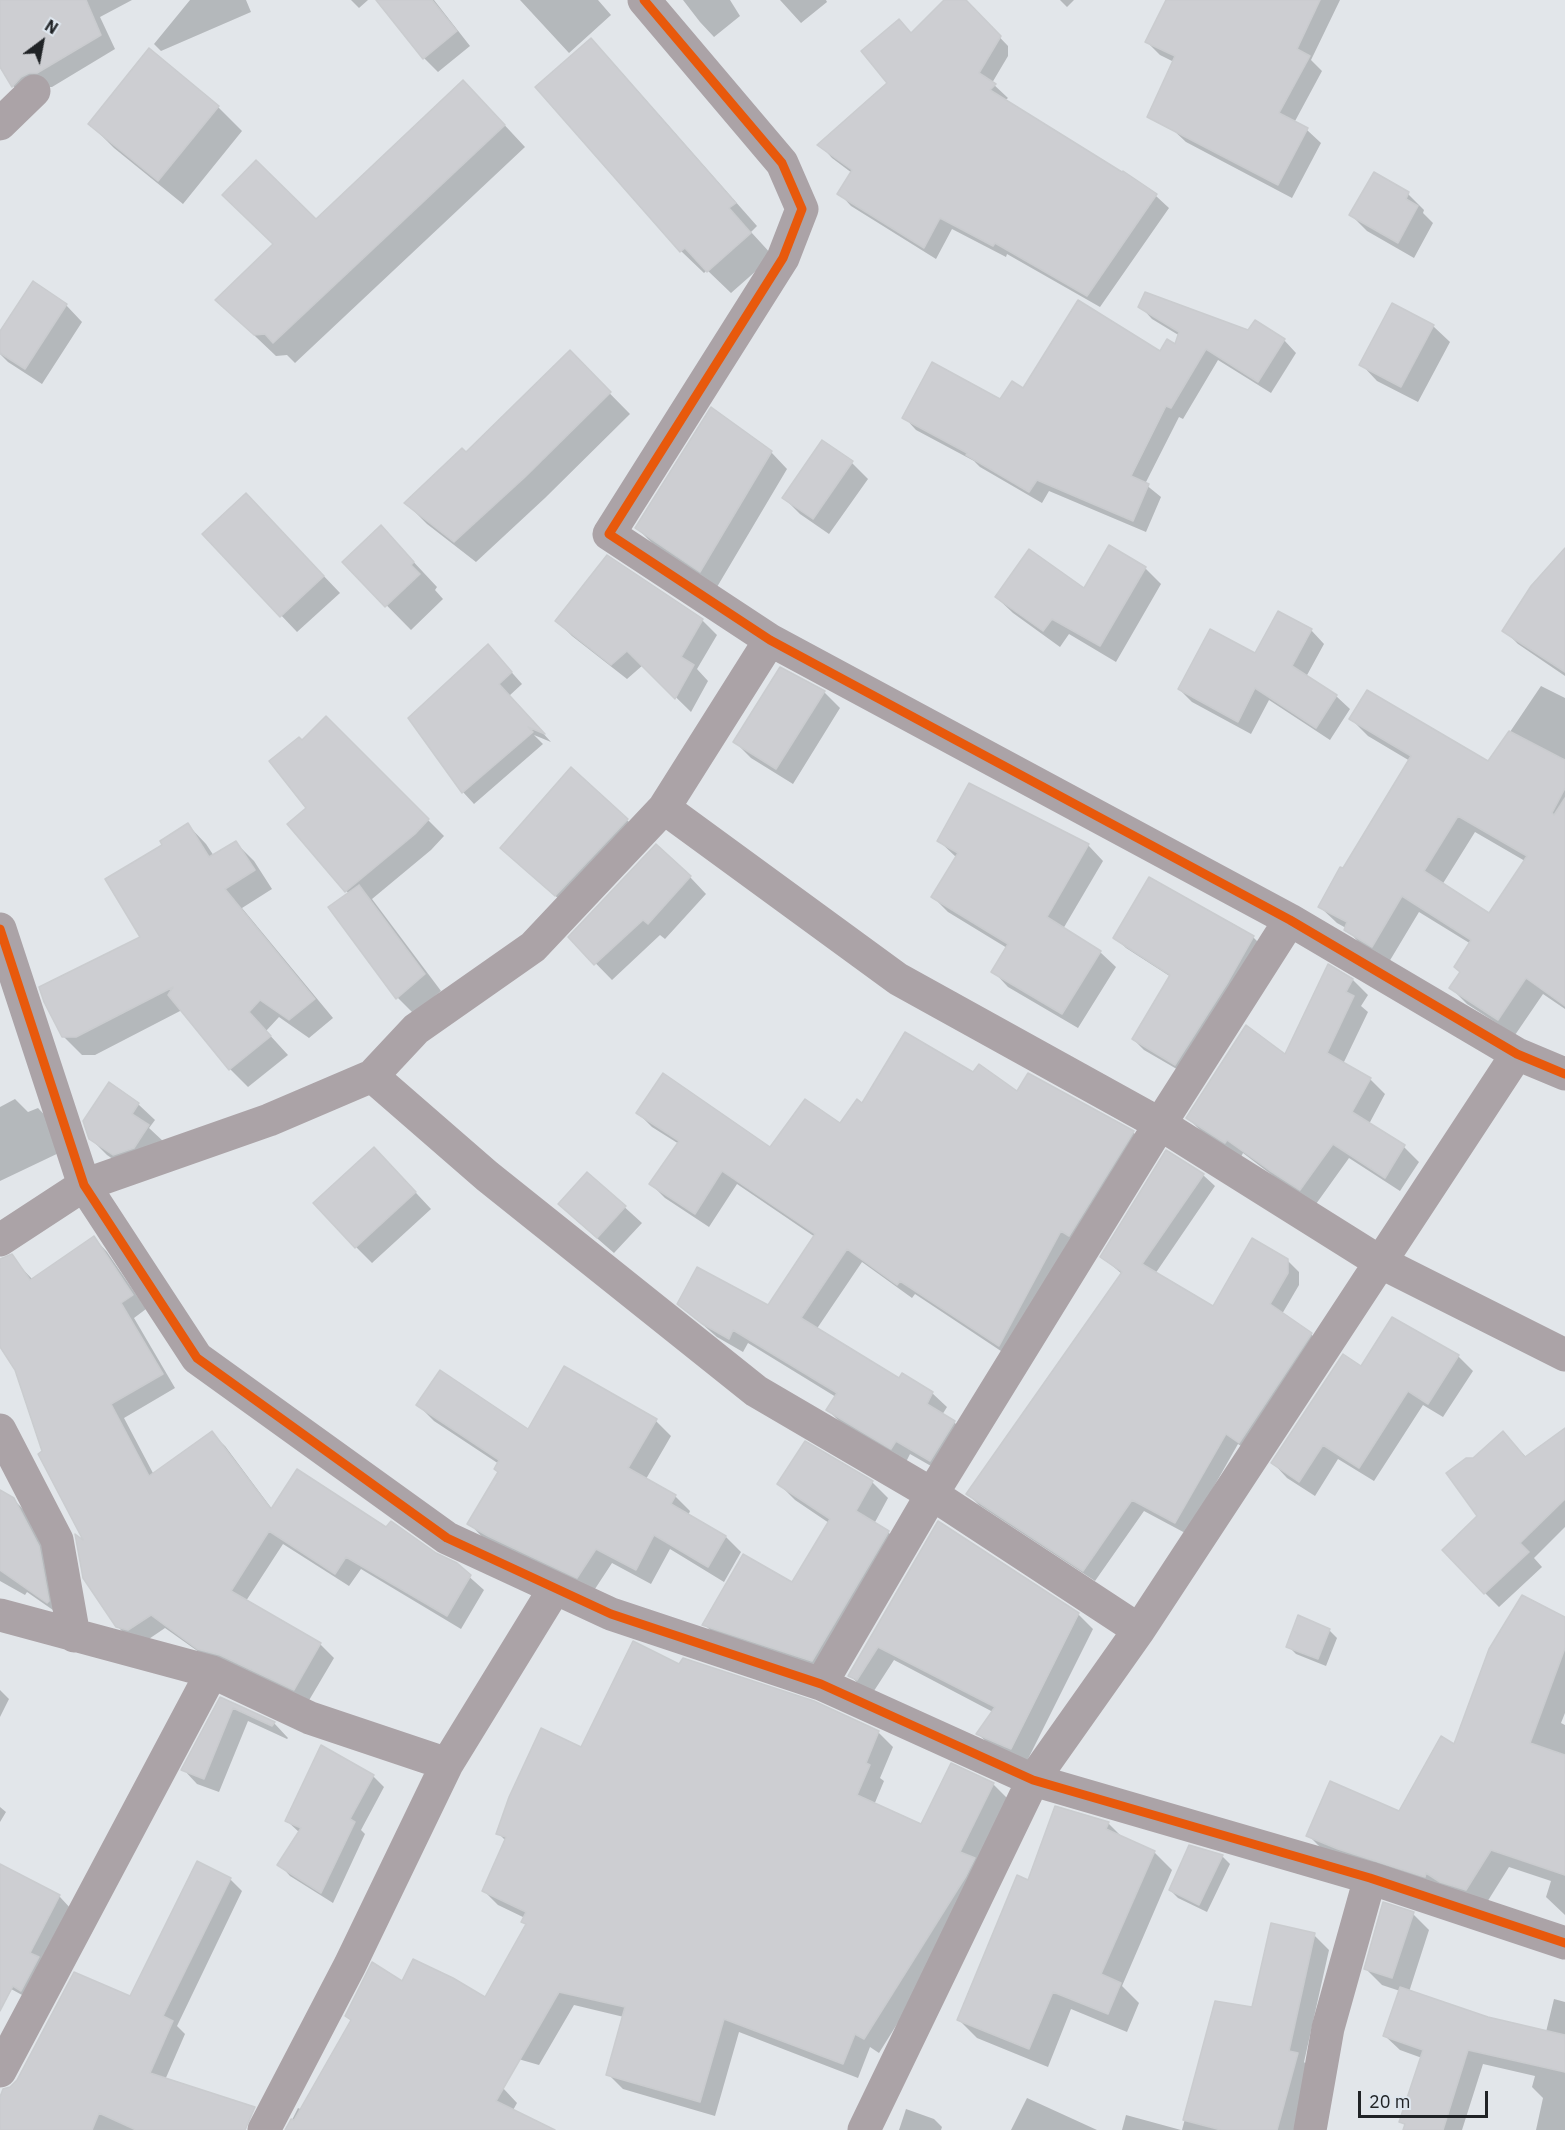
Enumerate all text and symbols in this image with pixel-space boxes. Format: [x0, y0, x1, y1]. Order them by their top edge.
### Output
north arrow [12, 12, 72, 72]
text: N [41, 15, 62, 38]
scale bar [1361, 2079, 1492, 2117]
text: 20 m [1369, 2090, 1411, 2113]

